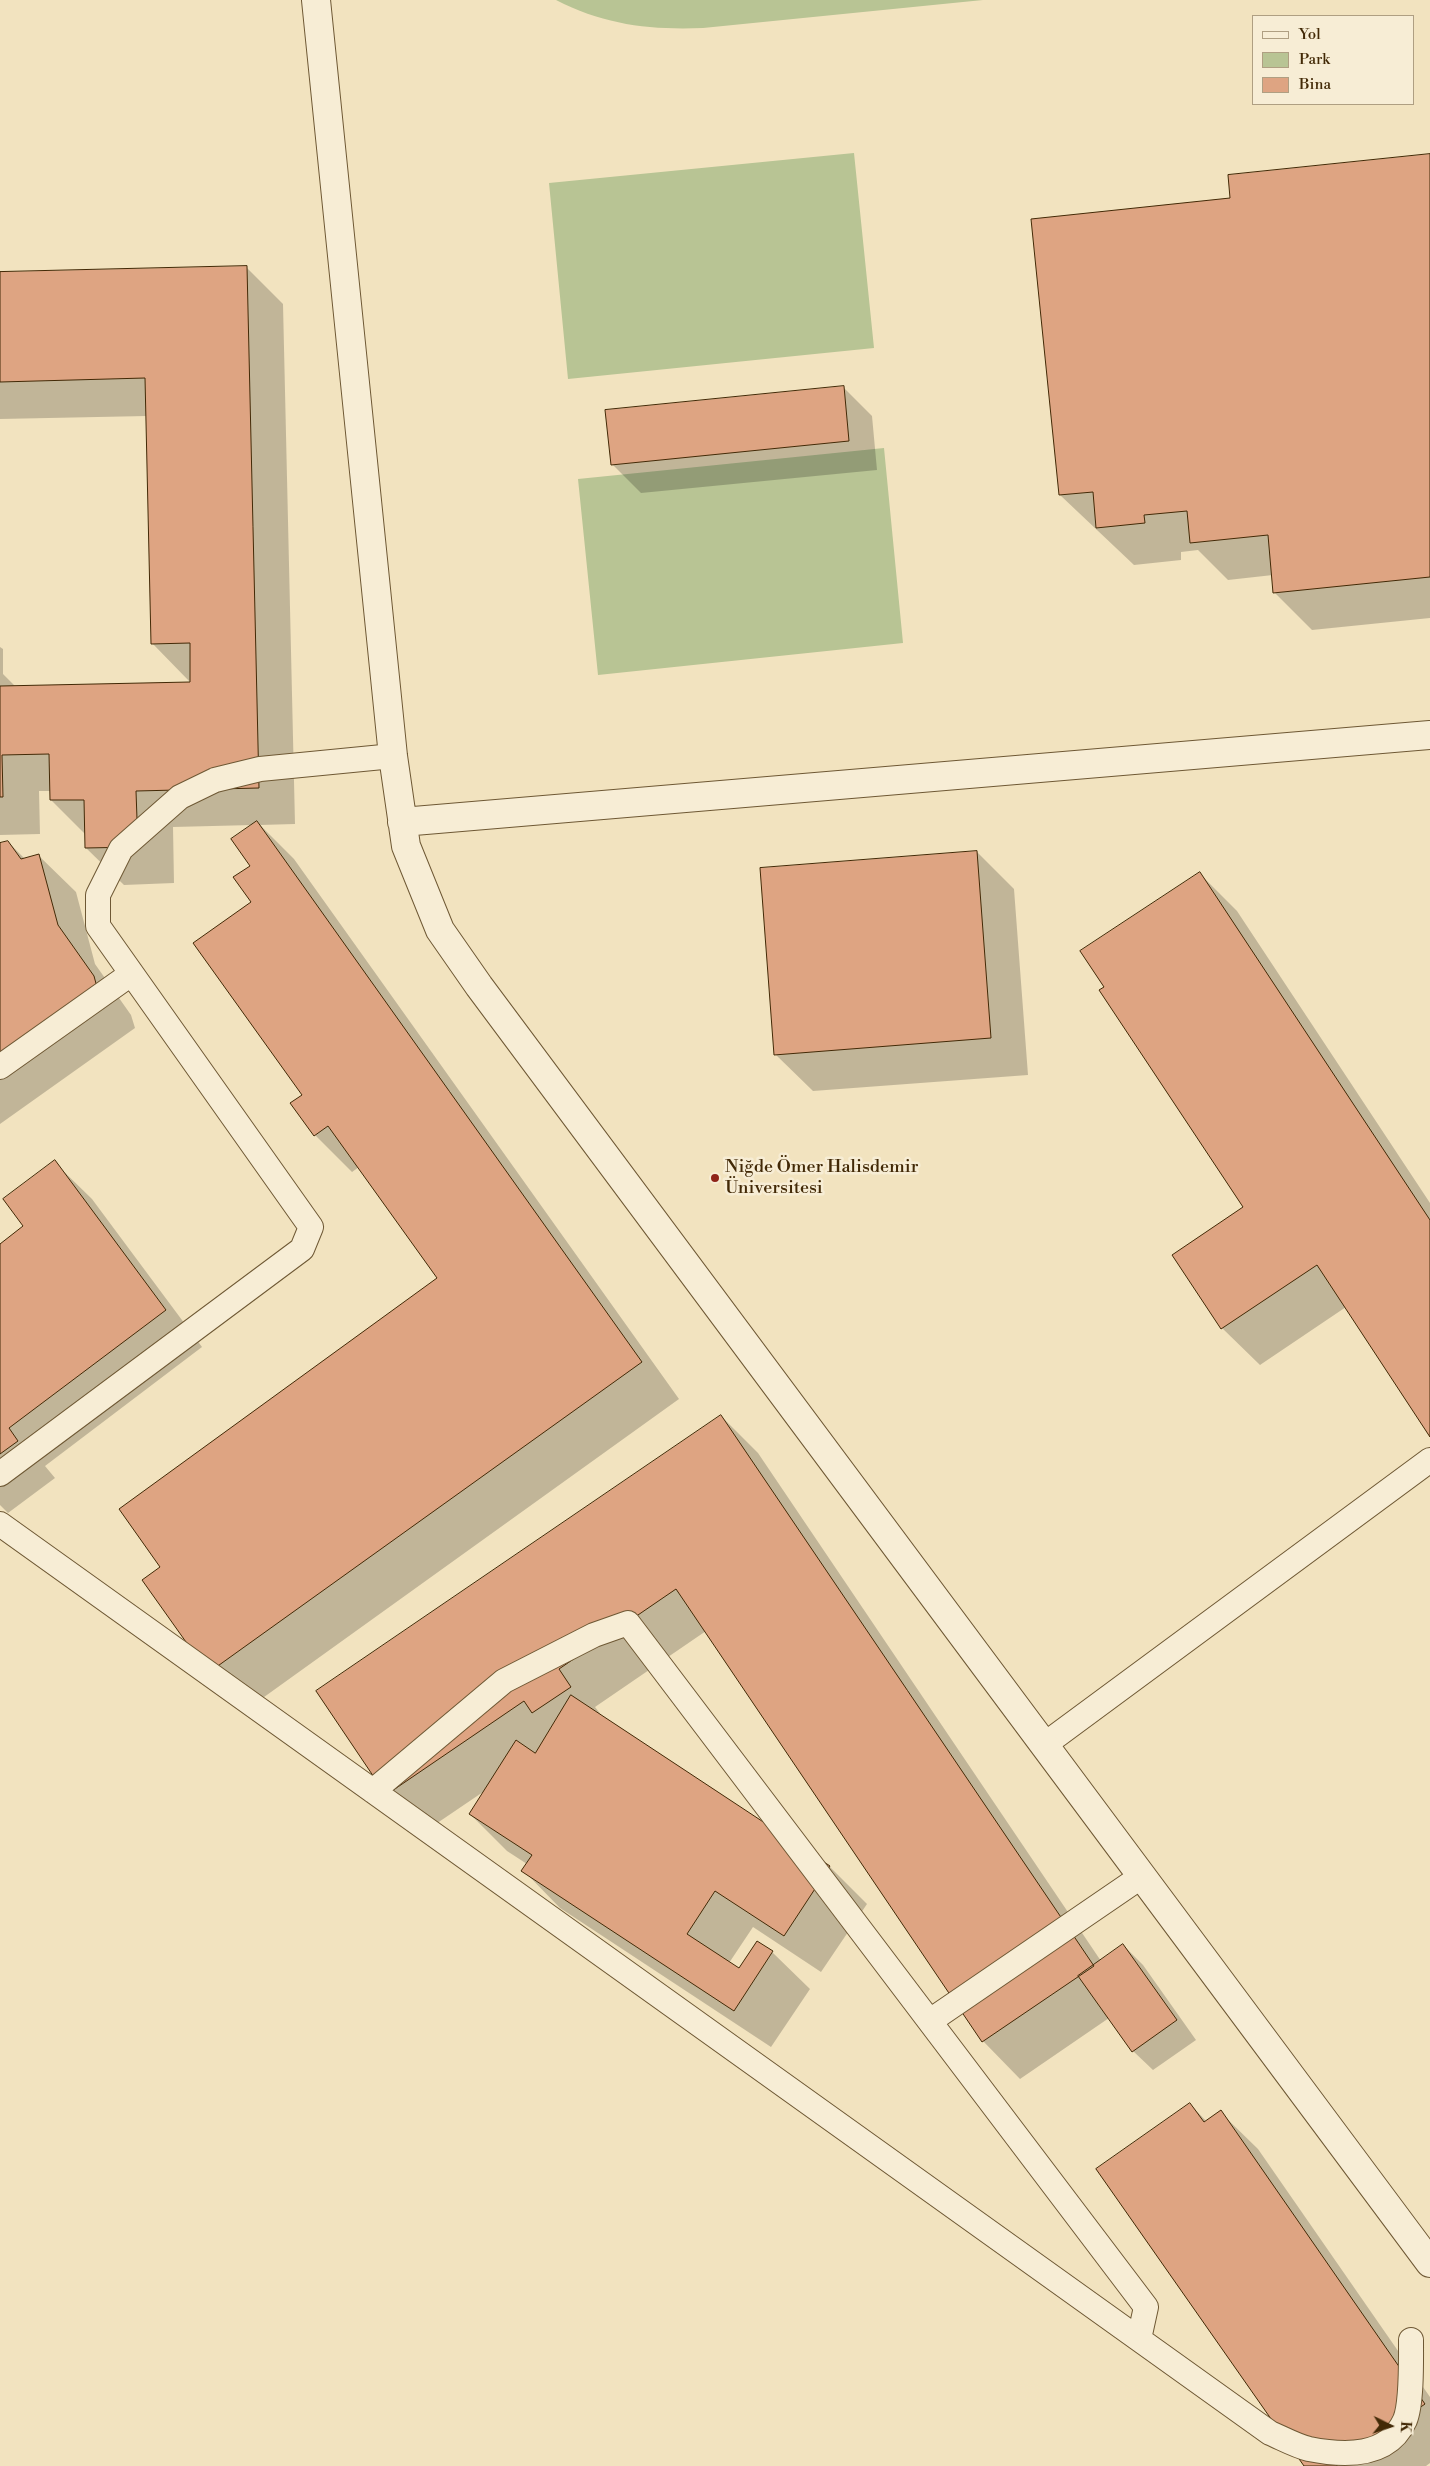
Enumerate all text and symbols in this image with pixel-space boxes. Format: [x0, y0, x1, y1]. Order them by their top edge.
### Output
legend [1252, 15, 1415, 105]
text: Yol [1299, 25, 1321, 44]
text: Park [1299, 50, 1330, 69]
text: Bina [1299, 75, 1331, 94]
place label: Niğde Ömer Halisdemir Üniversitesi [725, 1157, 919, 1200]
marker: Niğde Ömer Halisdemir Üniversitesi [709, 1172, 721, 1184]
north arrow [1365, 2401, 1415, 2451]
text: K [1396, 2421, 1414, 2433]

